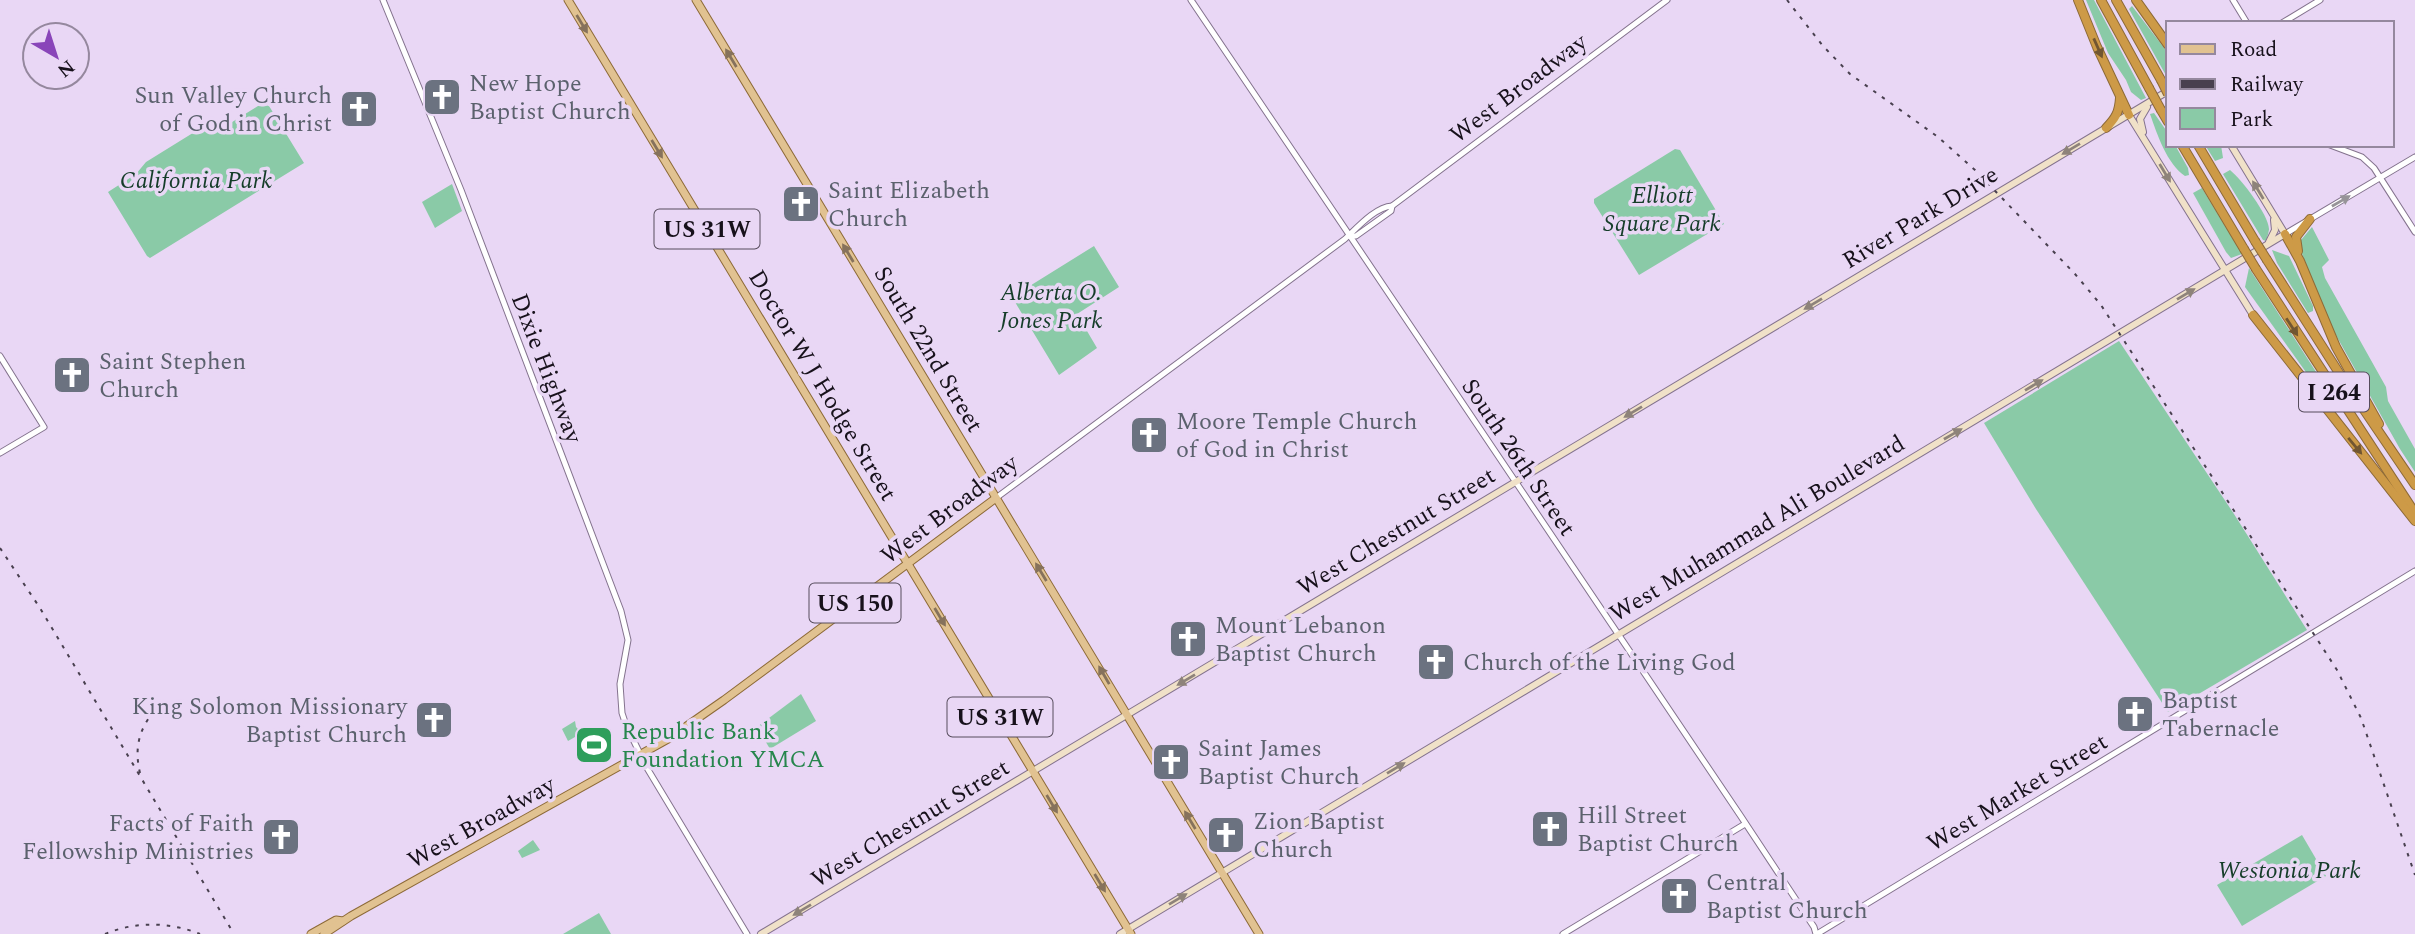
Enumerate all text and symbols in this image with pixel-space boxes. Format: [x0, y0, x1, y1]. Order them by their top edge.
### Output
one-way arrow [576, 15, 589, 34]
north arrow [21, 21, 91, 91]
legend [2166, 21, 2394, 147]
street label: West Broadway [1442, 24, 1596, 153]
text: Road [2230, 34, 2277, 66]
one-way arrow [2092, 38, 2104, 58]
one-way arrow [724, 48, 737, 67]
text: N [51, 52, 81, 84]
place label: New Hope Baptist Church [469, 66, 631, 130]
text: Railway [2230, 69, 2304, 101]
church icon: New Hope Baptist Church [421, 76, 463, 118]
place label: Sun Valley Church of God in Christ [135, 78, 332, 142]
church icon: Sun Valley Church of God in Christ [338, 88, 380, 130]
text: Park [2230, 104, 2274, 136]
one-way arrow [651, 139, 664, 158]
one-way arrow [2061, 143, 2080, 156]
street label: River Park Drive [1836, 157, 2005, 279]
park label: California Park [120, 163, 272, 199]
one-way arrow [2158, 163, 2171, 183]
place label: Saint Elizabeth Church [828, 173, 990, 237]
park label: Elliott Square Park [1603, 178, 1721, 242]
one-way arrow [2252, 180, 2264, 199]
church icon: Saint Elizabeth Church [780, 183, 822, 225]
one-way arrow [2331, 195, 2351, 207]
road number: US 31W [654, 210, 760, 248]
one-way arrow [842, 243, 855, 262]
street label: South 22nd Street [864, 259, 992, 440]
street label: Doctor W J Hodge Street [739, 263, 906, 508]
park label: Alberta O. Jones Park [998, 275, 1102, 339]
street label: Dixie Highway [501, 288, 592, 450]
one-way arrow [2176, 288, 2196, 300]
one-way arrow [1804, 297, 1823, 310]
one-way arrow [2285, 317, 2298, 337]
place label: Saint Stephen Church [99, 344, 246, 408]
church icon: Saint Stephen Church [51, 354, 93, 396]
street label: South 26th Street [1452, 371, 1584, 544]
road number: I 264 [2299, 372, 2369, 412]
one-way arrow [2025, 378, 2044, 391]
place label: Moore Temple Church of God in Christ [1176, 404, 1418, 468]
one-way arrow [1624, 405, 1643, 418]
church icon: Moore Temple Church of God in Christ [1128, 414, 1170, 456]
street label: West Muhammad Ali Boulevard [1603, 426, 1912, 632]
one-way arrow [1943, 428, 1963, 440]
one-way arrow [2347, 437, 2362, 454]
street label: West Broadway [873, 445, 1027, 574]
street label: West Chestnut Street [1290, 458, 1503, 606]
one-way arrow [1034, 562, 1047, 581]
road number: US 150 [810, 583, 900, 622]
one-way arrow [934, 607, 946, 626]
place label: Mount Lebanon Baptist Church [1215, 608, 1386, 672]
church icon: Mount Lebanon Baptist Church [1167, 618, 1209, 660]
church icon: Church of the Living God [1415, 641, 1457, 683]
place label: Church of the Living God [1463, 645, 1736, 681]
one-way arrow [1098, 666, 1111, 685]
one-way arrow [1176, 673, 1195, 686]
place label: Baptist Tabernacle [2162, 683, 2279, 747]
place label: King Solomon Missionary Baptist Church [132, 689, 408, 753]
church icon: Baptist Tabernacle [2114, 693, 2156, 735]
road number: US 31W [948, 698, 1052, 736]
church icon: King Solomon Missionary Baptist Church [413, 699, 455, 741]
place label: Republic Bank Foundation YMCA [621, 714, 825, 778]
sports icon: Republic Bank Foundation YMCA [573, 724, 615, 766]
street label: West Market Street [1920, 724, 2115, 861]
place label: Saint James Baptist Church [1198, 731, 1360, 795]
church icon: Saint James Baptist Church [1150, 741, 1192, 783]
street label: West Chestnut Street [804, 750, 1017, 898]
one-way arrow [1387, 762, 1406, 774]
street label: West Broadway [401, 767, 563, 878]
one-way arrow [1046, 794, 1059, 813]
place label: Hill Street Baptist Church [1577, 798, 1739, 862]
place label: Zion Baptist Church [1253, 804, 1385, 868]
place label: Facts of Faith Fellowship Ministries [22, 806, 254, 870]
church icon: Hill Street Baptist Church [1529, 808, 1571, 850]
one-way arrow [1184, 810, 1197, 829]
church icon: Zion Baptist Church [1205, 814, 1247, 856]
church icon: Facts of Faith Fellowship Ministries [260, 816, 302, 858]
park label: Westonia Park [2217, 853, 2361, 889]
place label: Central Baptist Church [1706, 865, 1868, 929]
one-way arrow [1094, 874, 1107, 893]
church icon: Central Baptist Church [1658, 875, 1700, 917]
one-way arrow [1169, 892, 1188, 905]
one-way arrow [792, 904, 811, 916]

